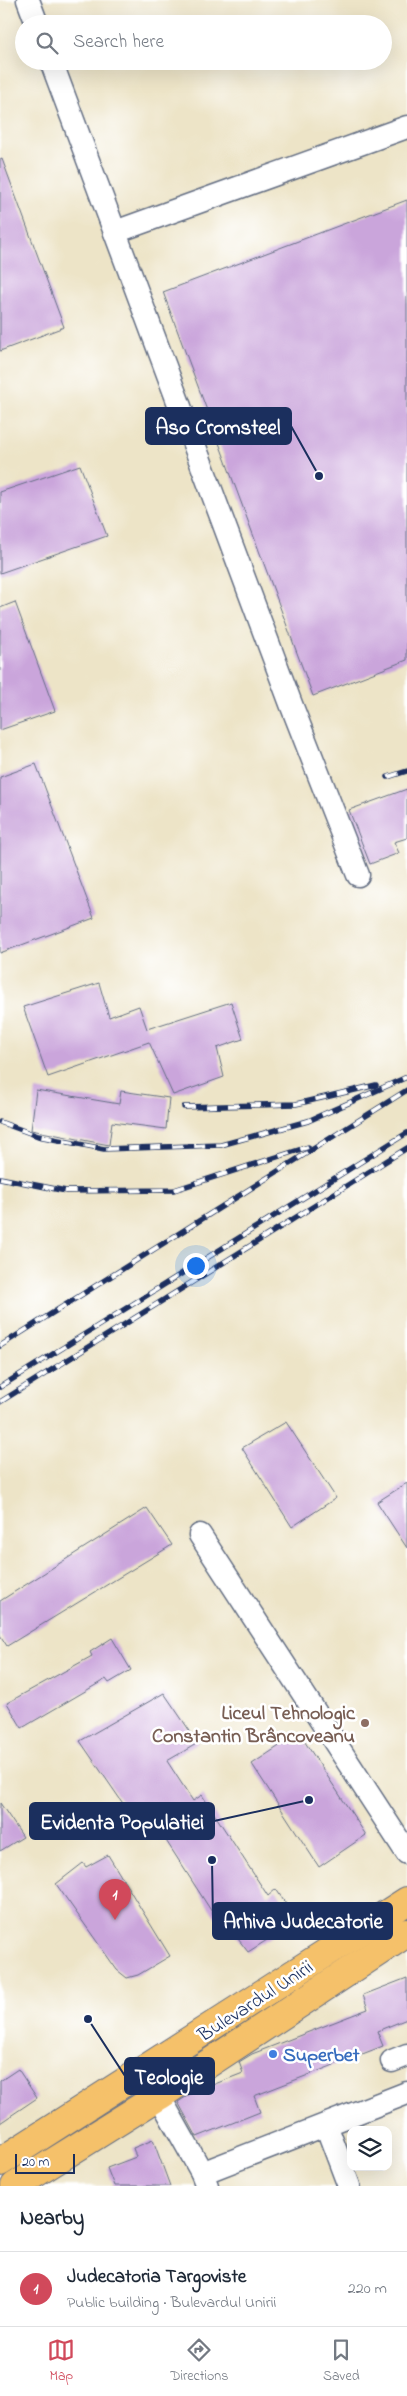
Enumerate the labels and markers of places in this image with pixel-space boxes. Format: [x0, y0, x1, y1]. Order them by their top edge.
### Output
callout: Aso Cromsteel [146, 408, 291, 444]
place label: Liceul Tehnologic Constantin Brâncoveanu [152, 1700, 356, 1752]
marker: Liceul Tehnologic Constantin Brâncoveanu [359, 1717, 371, 1729]
callout: Evidenta Populatiei [30, 1803, 214, 1839]
pin: 1 [99, 1879, 131, 1920]
callout: Arhiva Judecatorie [213, 1903, 392, 1939]
place label: Superbet [283, 2042, 360, 2071]
marker: Superbet [267, 2048, 279, 2060]
callout: Teologie [125, 2058, 214, 2094]

